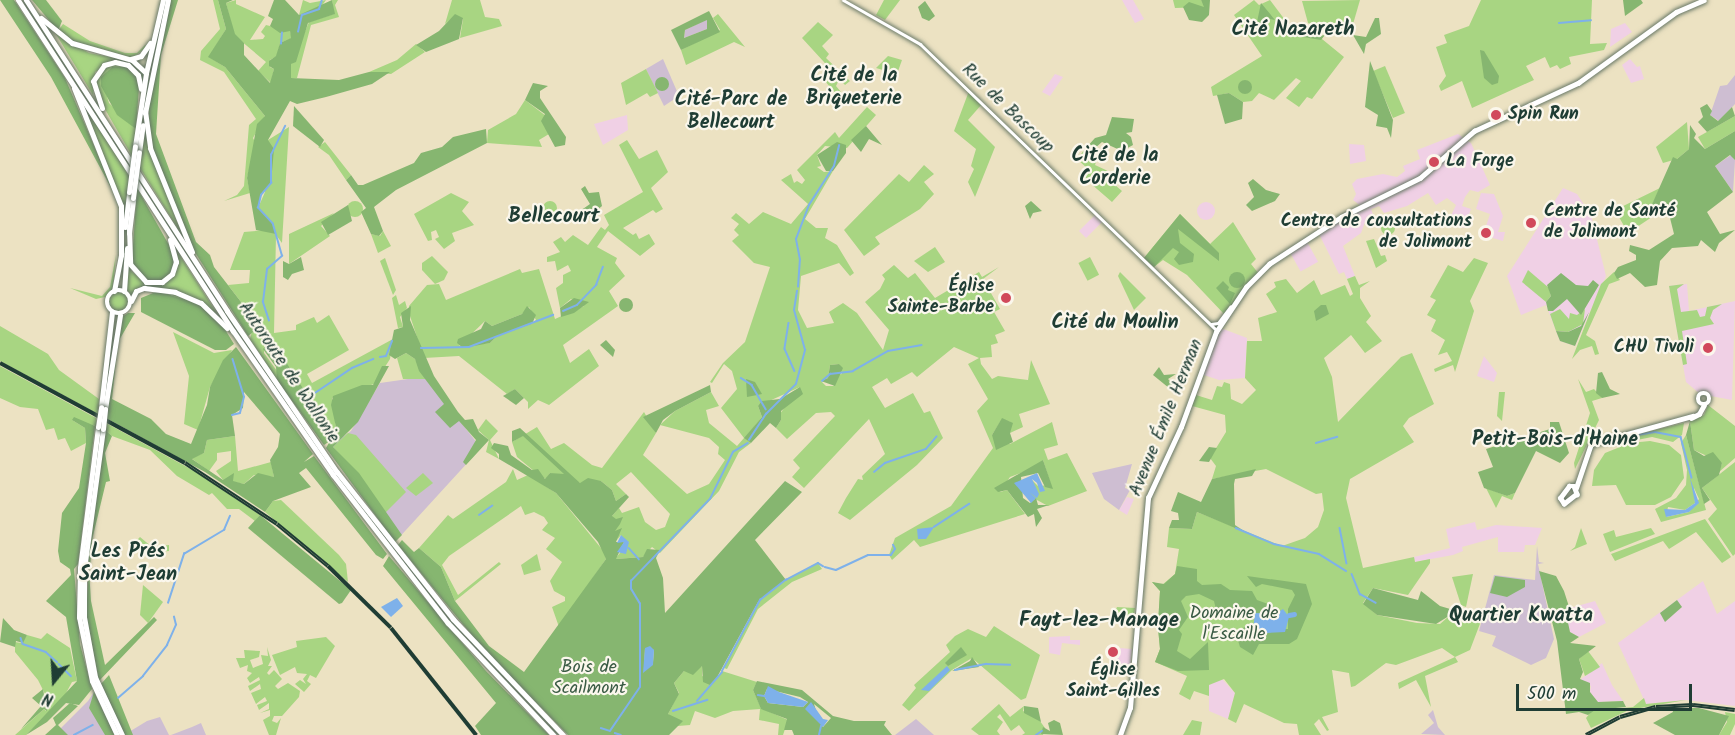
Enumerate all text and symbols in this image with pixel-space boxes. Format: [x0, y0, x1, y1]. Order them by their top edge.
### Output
district label: Cité Nazareth [1231, 18, 1355, 42]
street label: Rue de Bascoup [956, 60, 1058, 158]
district label: Cité de la Briqueterie [806, 64, 902, 111]
district label: Cité-Parc de Bellecourt [675, 89, 787, 136]
place label: Spin Run [1508, 104, 1579, 126]
marker: Spin Run [1489, 108, 1503, 122]
district label: Cité de la Corderie [1071, 144, 1159, 191]
place label: La Forge [1446, 151, 1514, 173]
marker: La Forge [1427, 155, 1441, 169]
place label: Centre de Santé de Jolimont [1544, 202, 1675, 244]
district label: Bellecourt [508, 204, 600, 230]
place label: Centre de consultations de Jolimont [1281, 212, 1472, 254]
marker: Centre de Santé de Jolimont [1522, 214, 1540, 232]
marker: Centre de consultations de Jolimont [1477, 224, 1495, 242]
place label: Église Sainte-Barbe [888, 277, 994, 320]
marker: Église Sainte-Barbe [999, 291, 1013, 305]
street label: Autoroute de Wallonie [233, 298, 343, 448]
district label: Cité du Moulin [1051, 311, 1179, 335]
street label: Avenue Émile Herman [1126, 336, 1208, 500]
place label: CHU Tivoli [1614, 337, 1694, 359]
marker: CHU Tivoli [1699, 339, 1717, 357]
district label: Petit-Bois-d'Haine [1472, 428, 1638, 452]
district label: Les Prés Saint-Jean [79, 541, 177, 588]
park label: Domaine de l'Escaille [1190, 604, 1278, 646]
district label: Quartier Kwatta [1449, 604, 1593, 628]
district label: Fayt-lez-Manage [1019, 608, 1179, 634]
marker: Église Saint-Gilles [1106, 645, 1120, 659]
north arrow [24, 651, 84, 711]
park label: Bois de Scailmont [552, 658, 626, 700]
place label: Église Saint-Gilles [1066, 661, 1160, 704]
scale bar [1519, 672, 1694, 710]
text: 500 m [1527, 680, 1576, 709]
text: N [40, 685, 57, 712]

